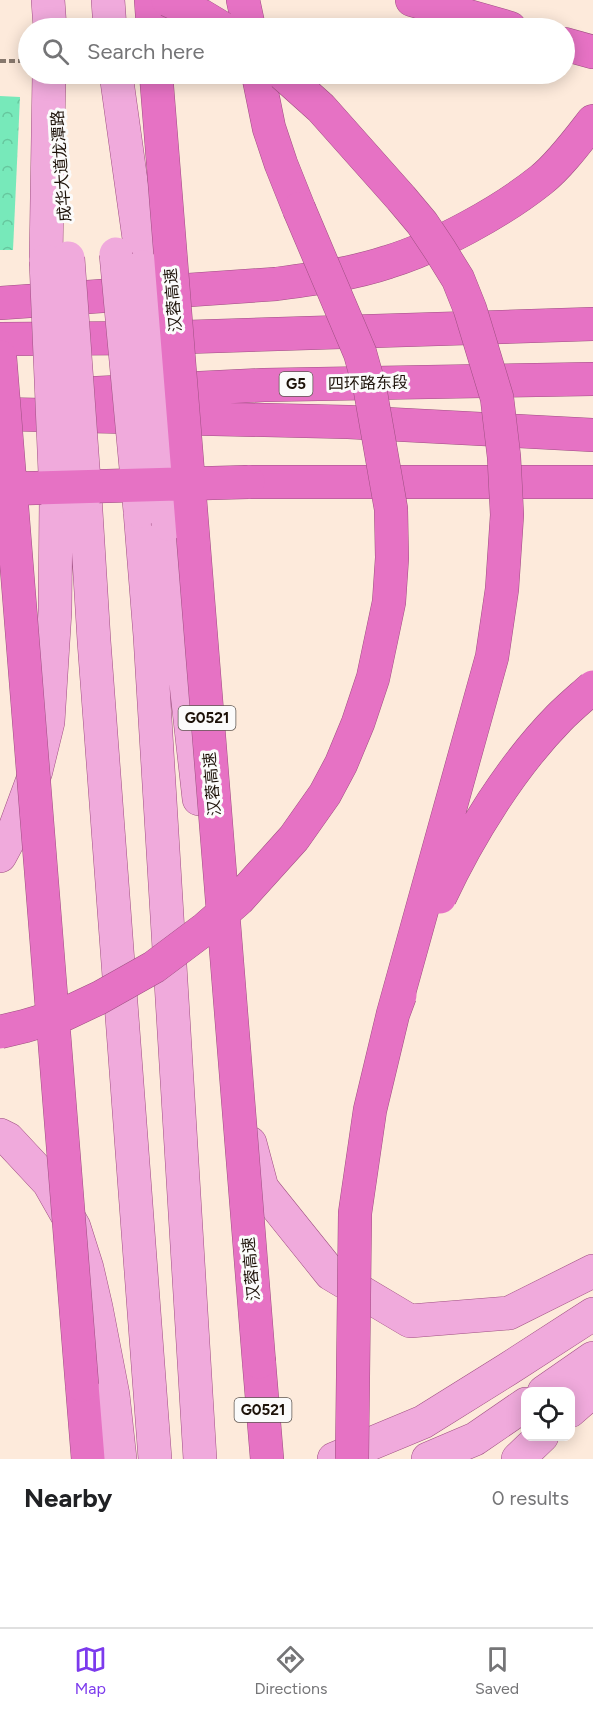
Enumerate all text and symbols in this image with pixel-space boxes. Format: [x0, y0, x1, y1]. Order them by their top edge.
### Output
search box [18, 18, 575, 84]
icon: search [39, 35, 72, 68]
text: Search here [87, 38, 205, 65]
street label: 成华大道龙潭路 [48, 109, 74, 223]
street label: 汉蓉高速 [161, 267, 185, 333]
road number: G5 [280, 372, 312, 396]
street label: 四环路东段 [328, 373, 408, 393]
road number: G0521 [178, 706, 236, 730]
street label: 汉蓉高速 [200, 751, 224, 817]
street label: 汉蓉高速 [239, 1236, 263, 1302]
map controls [521, 1387, 575, 1441]
button: locate [521, 1387, 575, 1441]
road number: G0521 [234, 1398, 292, 1422]
text: Nearby [24, 1482, 112, 1514]
text: 0 results [492, 1486, 569, 1510]
tab: Map [74, 1643, 107, 1698]
tab: Directions [254, 1643, 327, 1698]
tab: Saved [475, 1643, 519, 1698]

